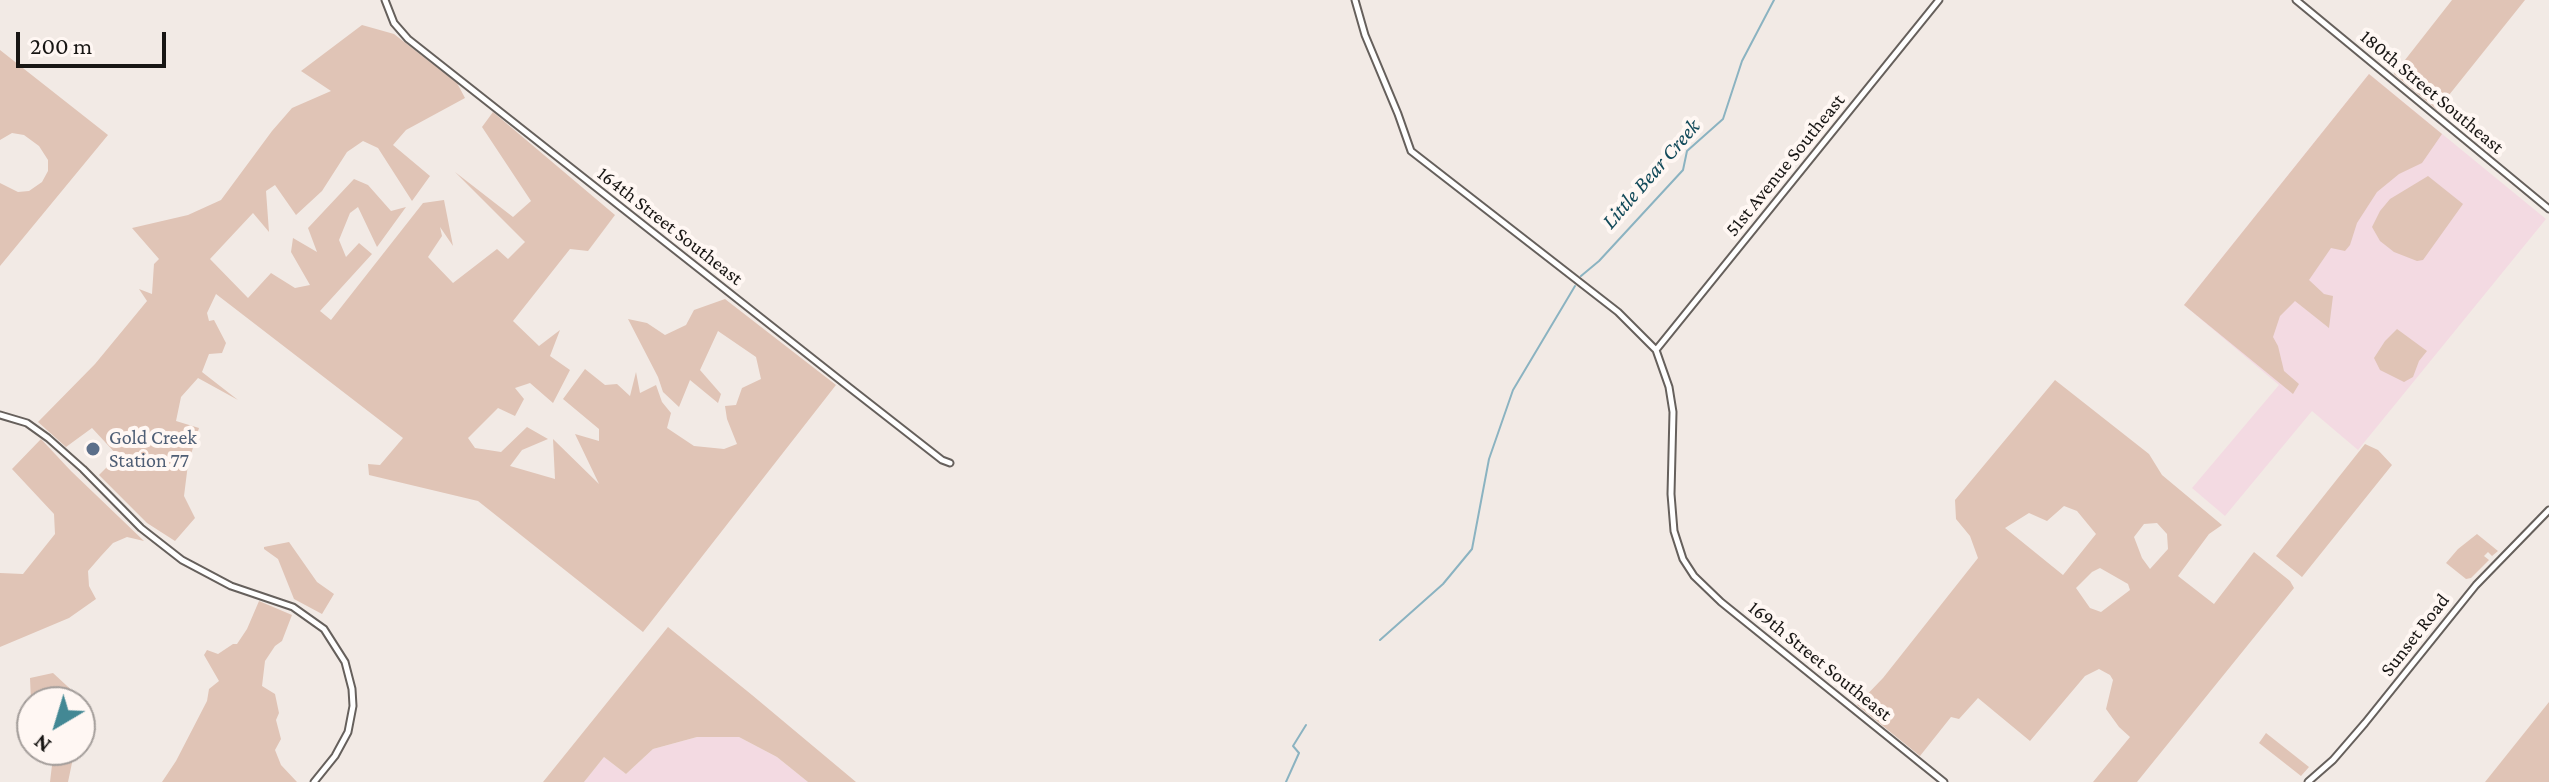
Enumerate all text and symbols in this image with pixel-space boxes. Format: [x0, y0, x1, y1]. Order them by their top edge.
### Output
scale bar [20, 16, 170, 66]
street label: 180th Street Southeast [2355, 25, 2509, 159]
text: 200 m [30, 32, 92, 59]
street label: 51st Avenue Southeast [1720, 89, 1850, 241]
water label: Little Bear Creek [1596, 114, 1706, 234]
street label: 164th Street Southeast [592, 162, 748, 290]
place label: Gold Creek Station 77 [109, 426, 197, 473]
marker: Gold Creek Station 77 [84, 440, 102, 458]
street label: Sunset Road [2375, 589, 2455, 681]
street label: 169th Street Southeast [1743, 596, 1897, 726]
north arrow [16, 686, 96, 766]
text: N [29, 729, 56, 758]

